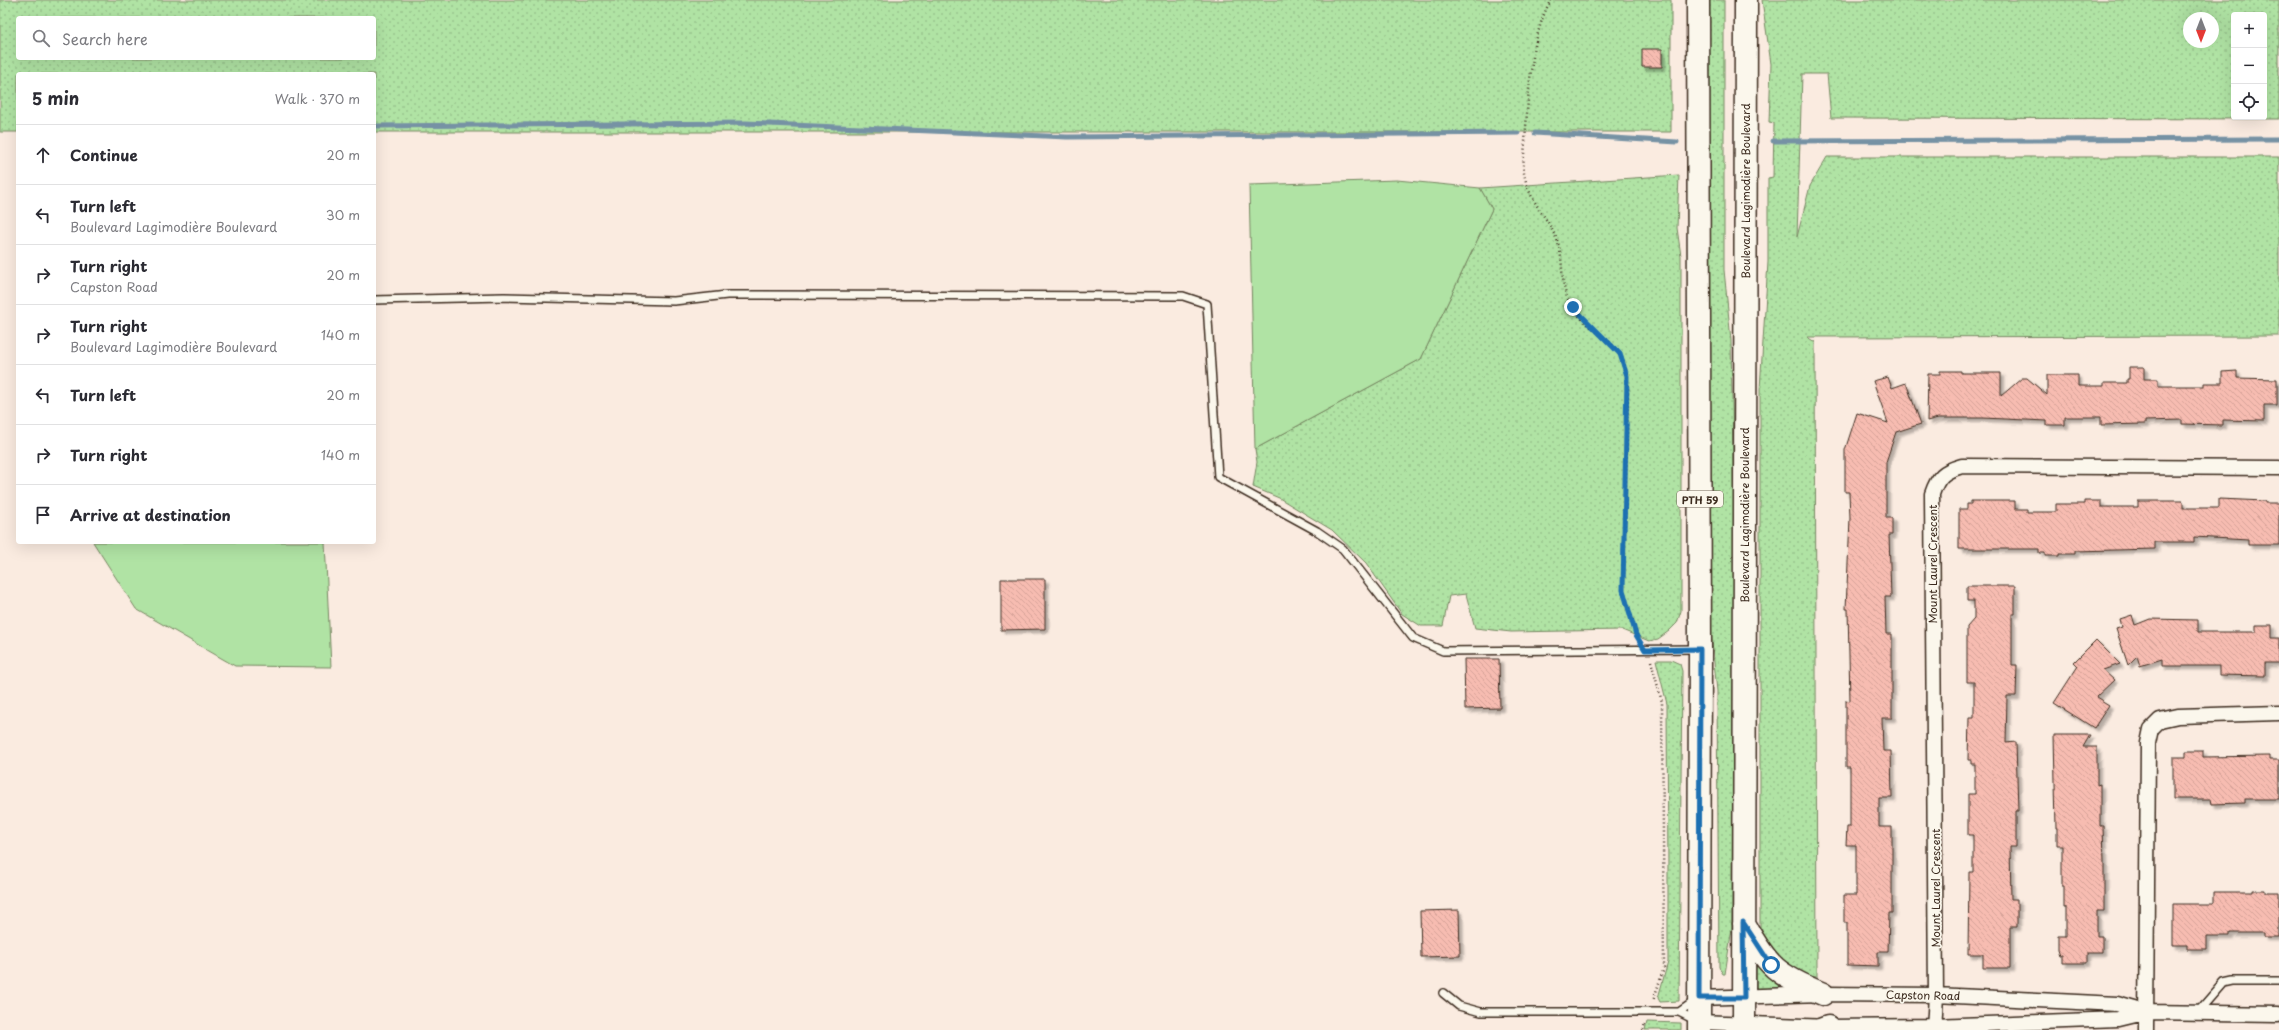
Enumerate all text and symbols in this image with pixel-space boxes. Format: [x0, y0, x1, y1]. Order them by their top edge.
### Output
north arrow [2183, 12, 2219, 48]
map controls [2231, 12, 2267, 120]
button: + [2231, 12, 2267, 48]
search box [16, 16, 376, 60]
icon: search [30, 27, 52, 49]
text: Search here [62, 27, 148, 50]
button: − [2231, 48, 2267, 84]
button: locate [2231, 84, 2267, 120]
text: 5 min [32, 85, 79, 111]
text: Walk · 370 m [275, 89, 360, 108]
street label: Boulevard Lagimodière Boulevard [1737, 103, 1754, 279]
text: Continue [70, 143, 138, 166]
icon: ahead [32, 144, 54, 166]
text: 20 m [326, 145, 360, 164]
text: Turn left [70, 194, 136, 217]
icon: left [32, 204, 54, 226]
text: 30 m [326, 205, 360, 224]
text: Boulevard Lagimodière Boulevard [70, 217, 277, 236]
text: Turn right [70, 254, 147, 277]
icon: right [32, 264, 54, 286]
text: 20 m [326, 265, 360, 284]
text: Capston Road [70, 277, 158, 296]
route end [1564, 298, 1582, 316]
text: Turn right [70, 314, 147, 337]
icon: right [32, 324, 54, 346]
text: 140 m [321, 325, 360, 344]
text: Boulevard Lagimodière Boulevard [70, 337, 277, 356]
text: Turn left [70, 383, 136, 406]
icon: left [32, 384, 54, 406]
text: 20 m [326, 385, 360, 404]
street label: Boulevard Lagimodière Boulevard [1736, 427, 1753, 603]
text: Turn right [70, 443, 147, 466]
icon: right [32, 444, 54, 466]
text: 140 m [321, 445, 360, 464]
road number: PTH 59 [1677, 491, 1723, 507]
text: Arrive at destination [70, 503, 231, 526]
icon: arrive [32, 504, 54, 526]
street label: Mount Laurel Crescent [1924, 504, 1941, 624]
street label: Mount Laurel Crescent [1927, 828, 1944, 948]
route start [1762, 956, 1780, 974]
street label: Capston Road [1886, 986, 1960, 1004]

